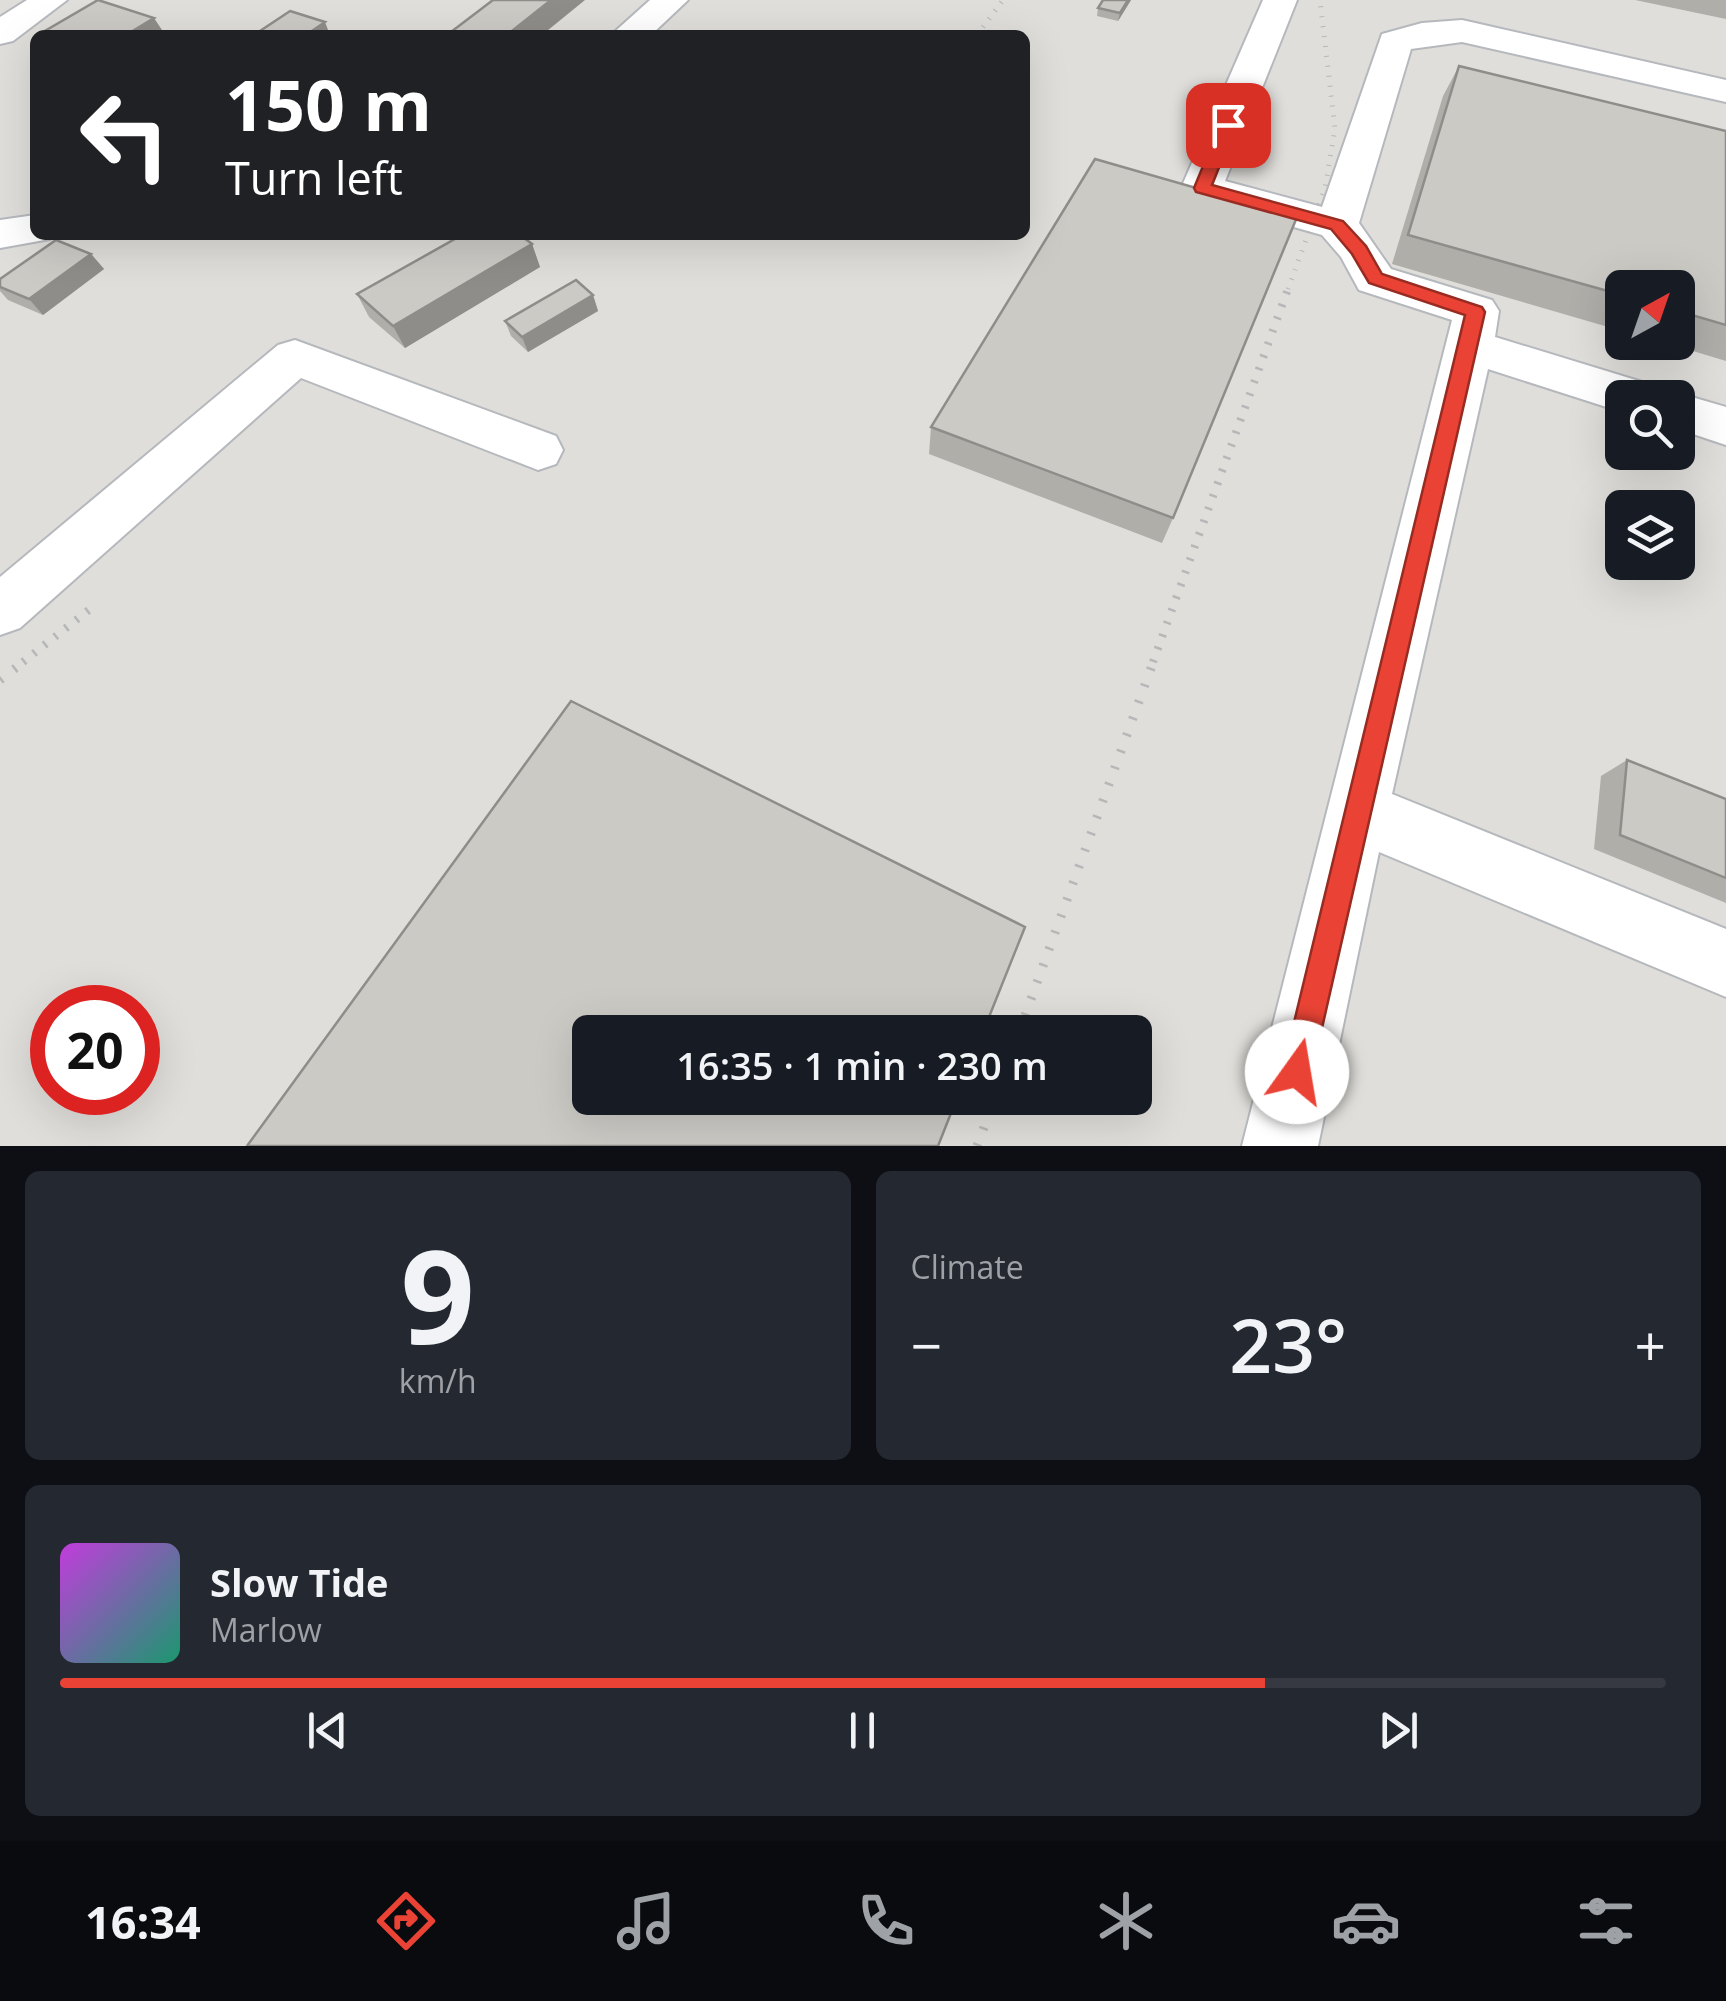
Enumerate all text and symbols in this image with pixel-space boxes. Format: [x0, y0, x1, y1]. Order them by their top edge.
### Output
text: 150 m [225, 56, 432, 152]
icon: left [60, 70, 190, 200]
pin [1186, 83, 1271, 168]
icon: arrive [1201, 98, 1256, 153]
text: Turn left [225, 147, 403, 208]
north arrow [1605, 270, 1695, 360]
map controls [1605, 270, 1695, 580]
button: search [1605, 380, 1695, 470]
button: layers [1605, 490, 1695, 580]
speed limit sign: 20 [30, 985, 160, 1115]
position arrow [1245, 1020, 1349, 1124]
text: 16:35 · 1 min · 230 m [676, 1039, 1048, 1091]
text: 9 [401, 1205, 475, 1382]
text: Climate [911, 1245, 1024, 1288]
text: 23° [1229, 1293, 1347, 1395]
text: − [911, 1307, 942, 1382]
text: + [1635, 1307, 1666, 1382]
text: km/h [399, 1359, 477, 1402]
text: Slow Tide [210, 1556, 389, 1608]
text: Marlow [210, 1608, 322, 1651]
icon: previous [300, 1703, 355, 1758]
icon: pause [835, 1703, 890, 1758]
icon: next [1371, 1703, 1426, 1758]
icon: directions [371, 1886, 441, 1956]
icon: music [611, 1886, 681, 1956]
icon: phone [851, 1886, 921, 1956]
icon: climate [1091, 1886, 1161, 1956]
icon: car [1331, 1886, 1401, 1956]
icon: filters [1571, 1886, 1641, 1956]
text: 16:34 [85, 1891, 201, 1952]

